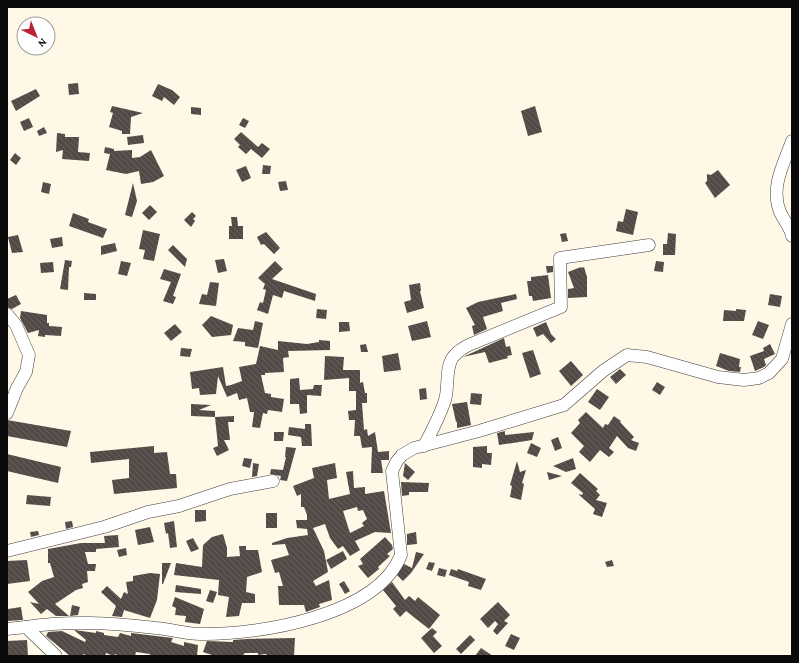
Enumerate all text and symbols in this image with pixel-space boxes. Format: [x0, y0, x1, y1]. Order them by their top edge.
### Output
north arrow [16, 16, 56, 56]
text: N [36, 36, 50, 51]

